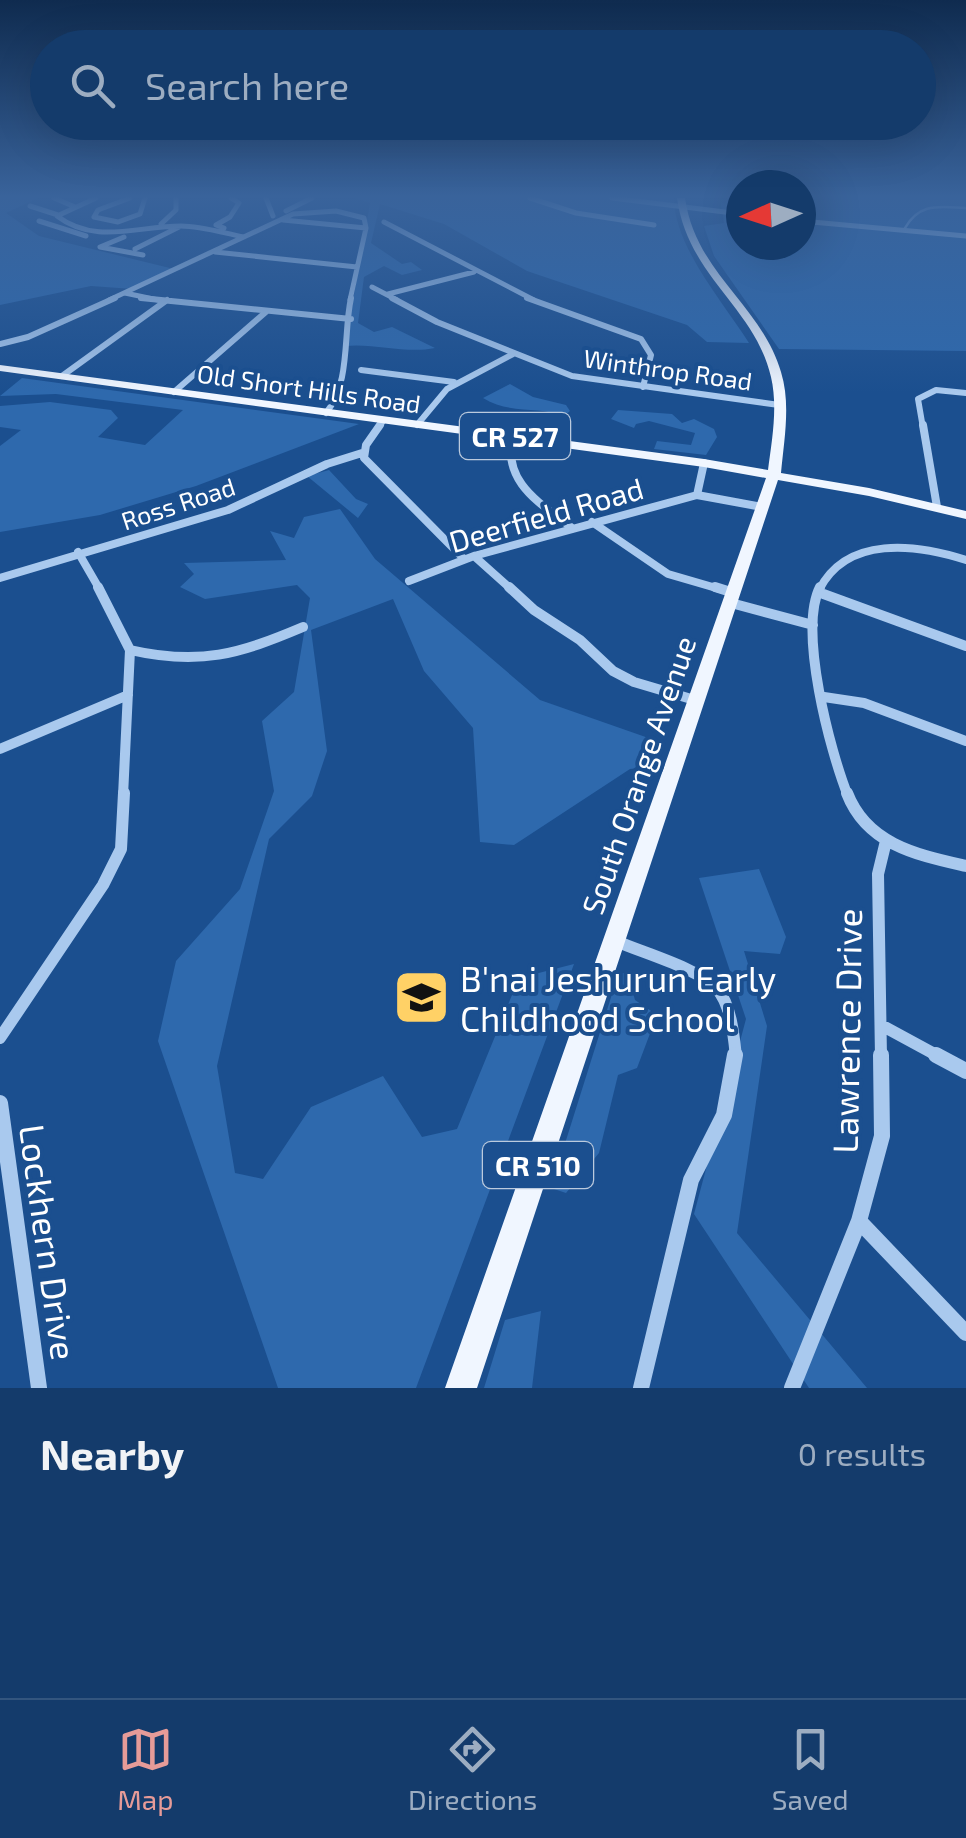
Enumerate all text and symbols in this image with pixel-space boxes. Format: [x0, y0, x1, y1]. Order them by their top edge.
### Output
search box [30, 30, 936, 140]
icon: search [65, 58, 120, 113]
text: Search here [145, 62, 349, 108]
north arrow [726, 170, 816, 260]
street label: Winthrop Road [582, 342, 754, 396]
street label: Old Short Hills Road [195, 357, 423, 419]
road number: CR 527 [460, 413, 570, 459]
street label: Deerfield Road [445, 469, 647, 559]
street label: Ross Road [117, 470, 239, 536]
street label: South Orange Avenue [573, 631, 703, 919]
street label: Lawrence Drive [823, 908, 869, 1154]
place label: B'nai Jeshurun Early Childhood School [460, 957, 776, 1039]
school or university icon: B'nai Jeshurun Early Childhood School [391, 968, 451, 1028]
street label: Lockhern Drive [12, 1122, 86, 1362]
road number: CR 510 [483, 1142, 593, 1188]
text: Nearby [40, 1428, 184, 1478]
text: 0 results [798, 1434, 926, 1472]
tab: Map [117, 1722, 173, 1816]
tab: Directions [408, 1722, 537, 1816]
tab: Saved [772, 1722, 849, 1816]

